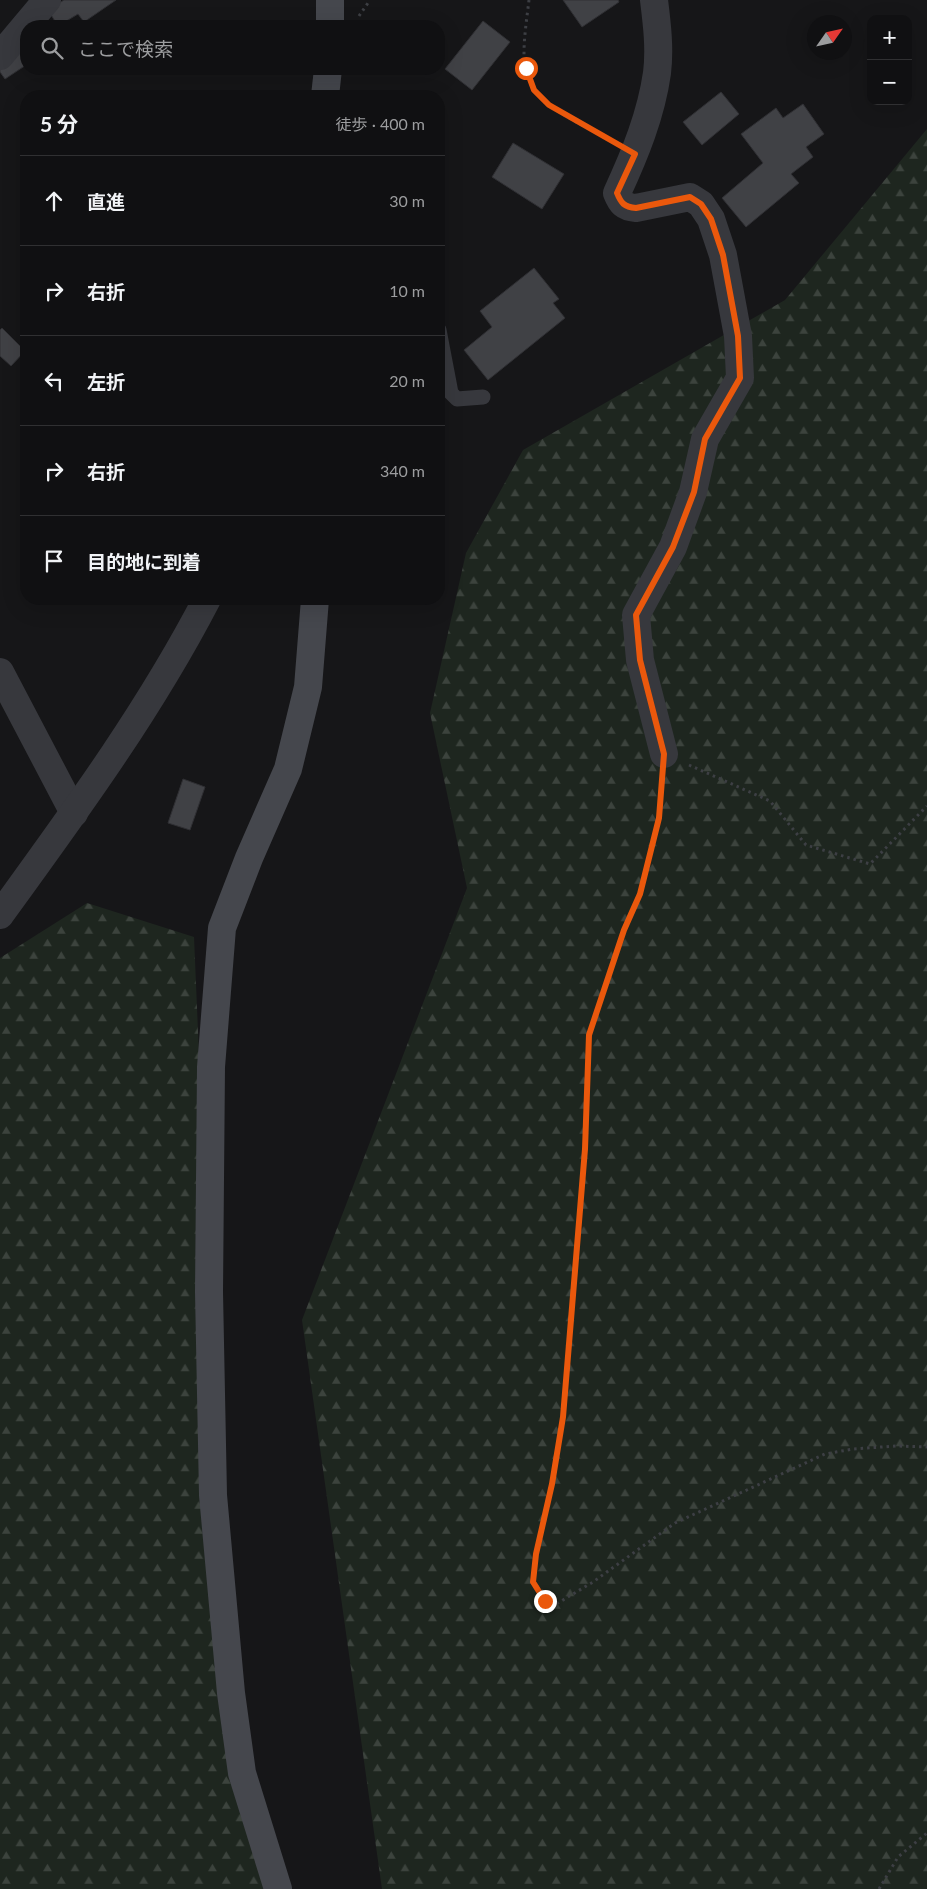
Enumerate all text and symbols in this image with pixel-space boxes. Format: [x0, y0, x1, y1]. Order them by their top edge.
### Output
north arrow [807, 15, 852, 60]
map controls [867, 15, 912, 105]
button: + [867, 15, 912, 60]
search box [20, 20, 445, 75]
icon: search [38, 34, 66, 62]
text: ここで検索 [78, 37, 173, 60]
route start [515, 57, 538, 80]
button: − [867, 60, 912, 105]
text: 5 分 [40, 111, 78, 136]
text: 徒歩 · 400 m [336, 114, 425, 133]
icon: ahead [40, 187, 68, 215]
text: 直進 [87, 190, 125, 213]
text: 30 m [389, 191, 425, 210]
icon: right [40, 277, 68, 305]
text: 右折 [87, 280, 125, 303]
text: 10 m [389, 281, 425, 300]
icon: left [40, 367, 68, 395]
text: 左折 [87, 370, 125, 393]
text: 20 m [389, 371, 425, 390]
icon: right [40, 457, 68, 485]
text: 右折 [87, 460, 125, 483]
text: 340 m [380, 461, 425, 480]
icon: arrive [40, 547, 68, 575]
text: 目的地に到着 [87, 550, 201, 573]
route end [534, 1590, 557, 1613]

